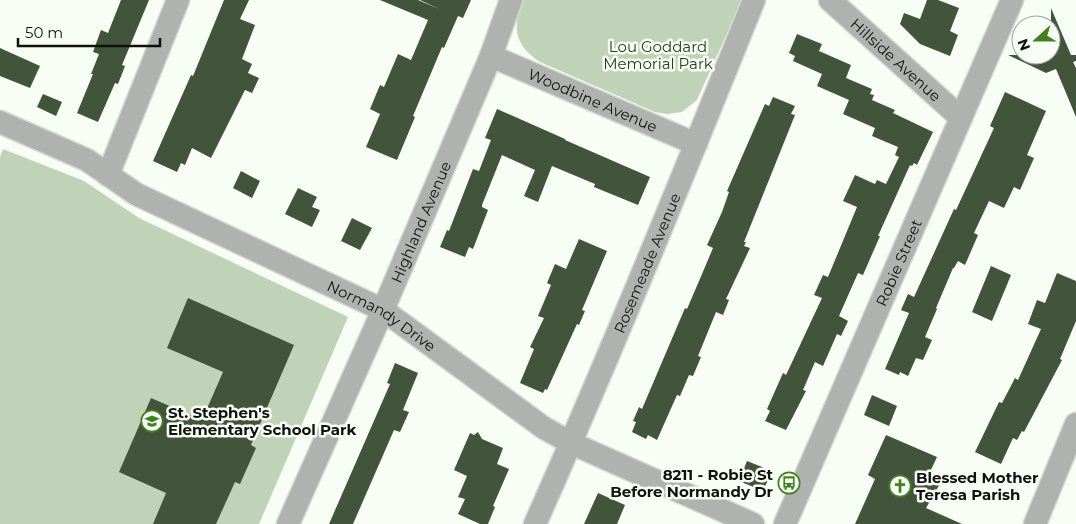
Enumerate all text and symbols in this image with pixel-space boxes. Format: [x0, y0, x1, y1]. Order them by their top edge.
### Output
street label: Hillside Avenue [847, 14, 945, 105]
scale bar [18, 15, 160, 47]
north arrow [1011, 15, 1061, 65]
text: 50 m [25, 23, 63, 42]
text: N [1013, 36, 1034, 53]
park label: Lou Goddard Memorial Park [603, 37, 713, 73]
street label: Woodbine Avenue [525, 64, 661, 136]
street label: Highland Avenue [386, 158, 455, 286]
street label: Rosemeade Avenue [609, 190, 684, 336]
street label: Robie Street [871, 216, 925, 309]
street label: Normandy Drive [324, 276, 440, 355]
place label: St. Stephen's Elementary School Park [168, 403, 356, 439]
school or university icon: St. Stephen's Elementary School Park [140, 409, 164, 433]
place label: 8211 - Robie St Before Normandy Dr [610, 465, 774, 501]
place label: Blessed Mother Teresa Parish [916, 468, 1039, 504]
bus stop icon: 8211 - Robie St Before Normandy Dr [777, 471, 801, 495]
church icon: Blessed Mother Teresa Parish [888, 474, 912, 498]

